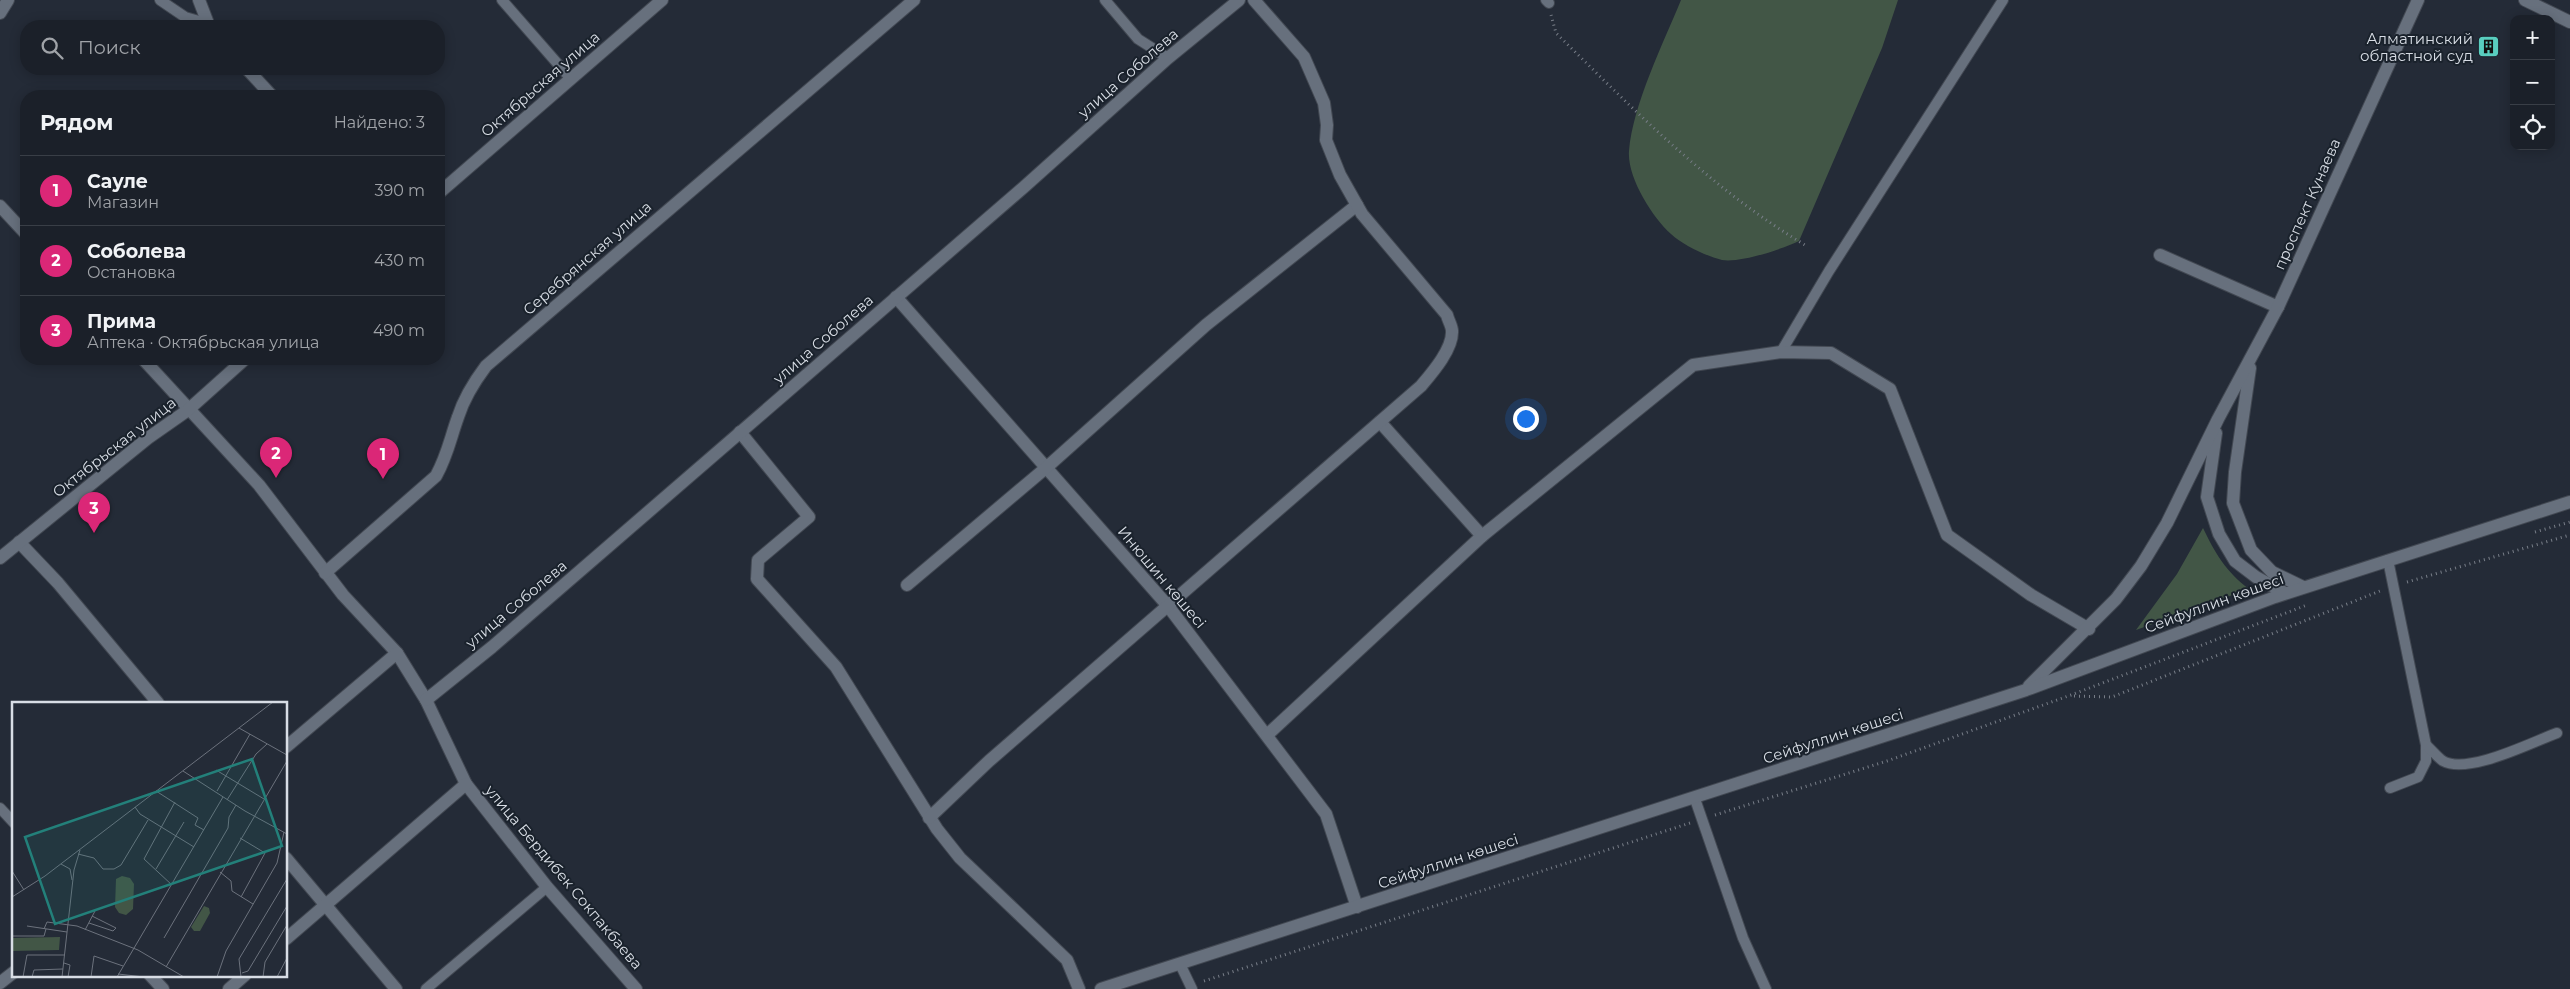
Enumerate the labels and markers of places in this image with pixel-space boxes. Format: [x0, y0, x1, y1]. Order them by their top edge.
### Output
place label: Алматинский областной суд [2360, 29, 2473, 65]
building icon: Алматинский областной суд [2477, 35, 2501, 59]
pin: 2 [260, 437, 292, 478]
pin: 1 [367, 438, 399, 479]
pin: 3 [78, 492, 110, 533]

